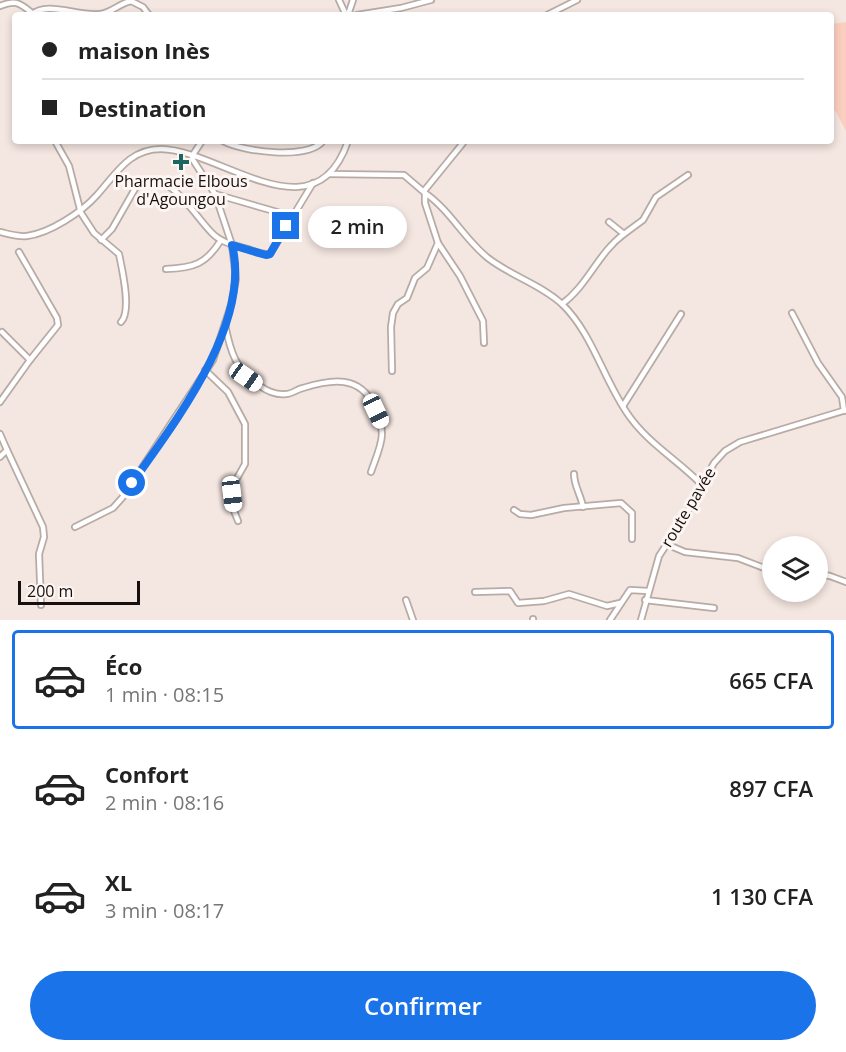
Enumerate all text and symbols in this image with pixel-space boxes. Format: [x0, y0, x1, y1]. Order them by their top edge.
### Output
text: maison Inès [78, 35, 210, 65]
text: Destination [78, 93, 207, 123]
marker: Pharmacie Elbous d'Agoungou [174, 155, 188, 169]
place label: Pharmacie Elbous d'Agoungou [114, 170, 248, 210]
callout: 2 min [307, 205, 406, 247]
route end [272, 212, 299, 239]
text: 2 min [331, 213, 385, 240]
car [226, 359, 266, 395]
car [360, 391, 392, 431]
street label: route pavée [656, 463, 720, 551]
route start [118, 469, 145, 496]
car [221, 475, 243, 513]
map controls [762, 536, 828, 602]
button: layers [762, 536, 828, 602]
scale bar [18, 578, 140, 606]
text: 200 m [27, 580, 73, 602]
text: Éco [105, 651, 142, 681]
icon: car [33, 653, 87, 707]
text: 665 CFA [729, 665, 813, 695]
text: 1 min · 08:15 [105, 681, 224, 708]
text: Confort [105, 759, 189, 789]
icon: car [33, 761, 87, 815]
text: 897 CFA [729, 773, 813, 803]
text: 2 min · 08:16 [105, 789, 224, 816]
text: XL [105, 867, 132, 897]
icon: car [33, 869, 87, 923]
text: 1 130 CFA [711, 881, 813, 911]
text: 3 min · 08:17 [105, 897, 224, 924]
button: Confirmer [30, 971, 816, 1040]

